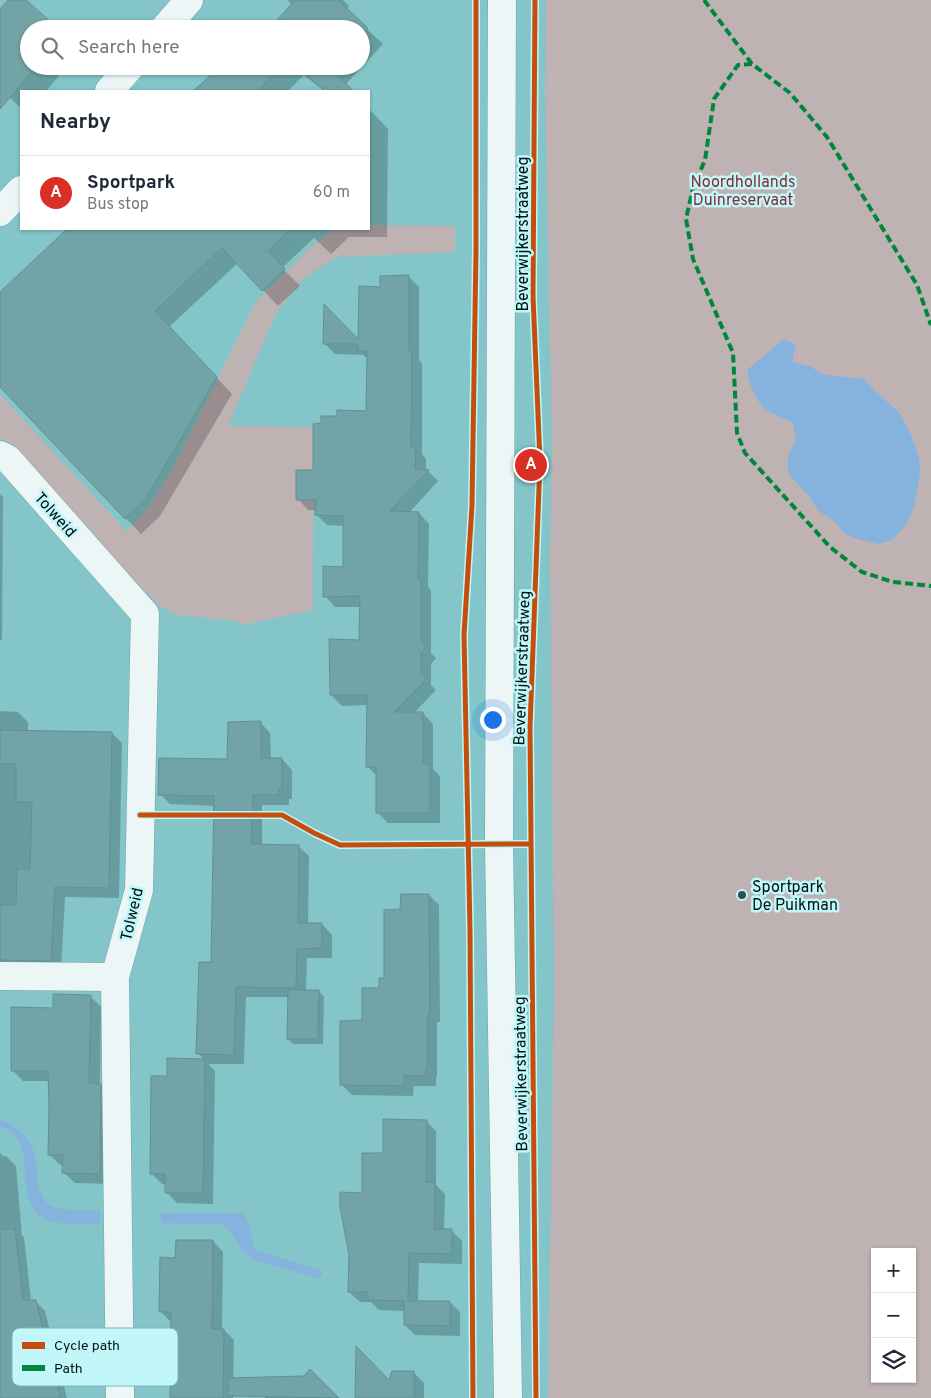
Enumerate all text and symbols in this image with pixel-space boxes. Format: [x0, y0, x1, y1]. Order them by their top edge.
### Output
search box [20, 20, 370, 75]
icon: search [38, 34, 66, 62]
text: Search here [78, 36, 180, 60]
text: Nearby [40, 109, 111, 136]
street label: Beverwijkerstraatweg [514, 156, 534, 312]
text: Sportpark [87, 171, 175, 195]
park label: Noordhollands Duinreservaat [690, 173, 796, 211]
text: A [50, 183, 62, 203]
text: 60 m [313, 183, 350, 203]
text: Bus stop [87, 195, 149, 215]
pin: A [515, 446, 547, 484]
street label: Tolweid [29, 489, 80, 542]
street label: Beverwijkerstraatweg [510, 590, 536, 746]
your location [480, 707, 506, 733]
place label: Sportpark De Puikman [752, 878, 838, 916]
street label: Tolweid [117, 886, 149, 943]
marker: Sportpark De Puikman [736, 889, 748, 901]
street label: Beverwijkerstraatweg [511, 996, 533, 1152]
map controls [871, 1248, 916, 1383]
button: + [871, 1248, 916, 1293]
button: − [871, 1293, 916, 1338]
legend [12, 1328, 178, 1386]
text: Cycle path [54, 1338, 120, 1355]
button: layers [871, 1338, 916, 1383]
text: Path [54, 1361, 83, 1378]

